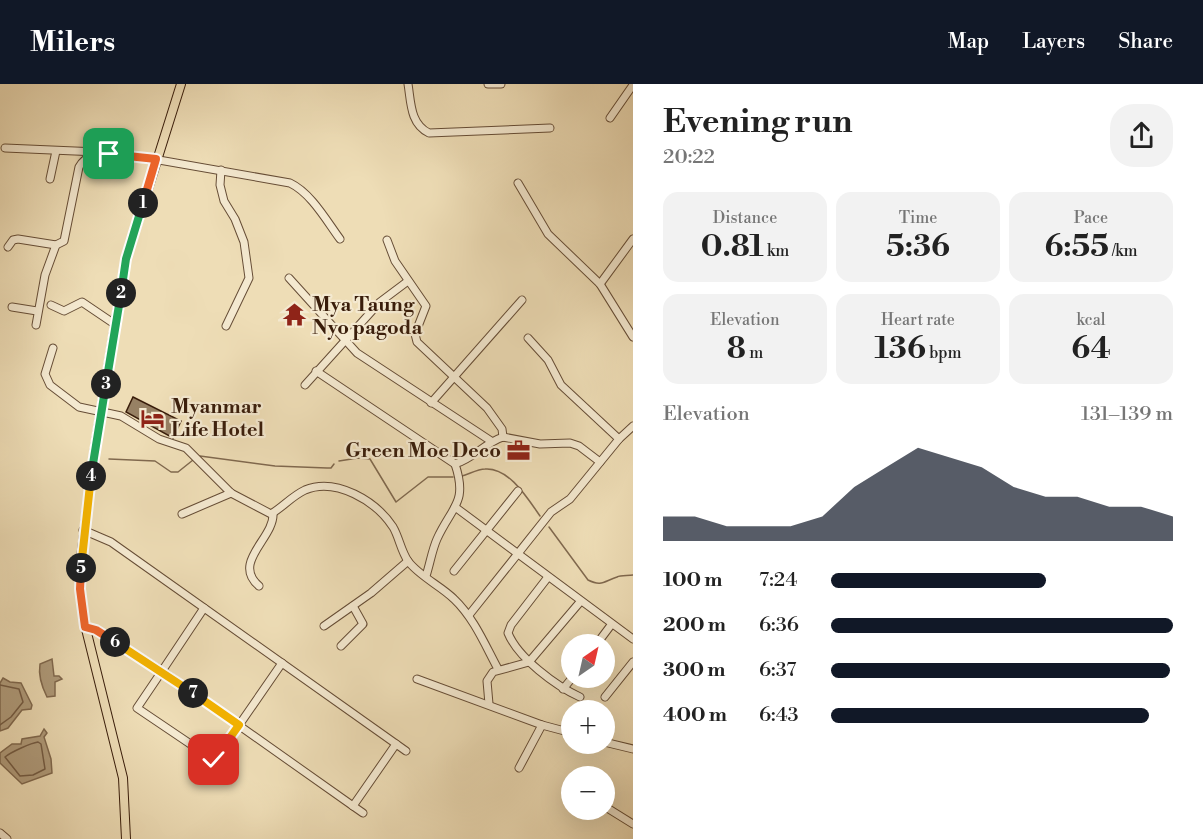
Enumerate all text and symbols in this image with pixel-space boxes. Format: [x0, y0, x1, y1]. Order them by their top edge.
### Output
text: Milers [30, 25, 115, 60]
text: Map [948, 29, 989, 55]
text: Layers [1022, 29, 1085, 55]
text: Share [1118, 29, 1173, 55]
text: Evening run [663, 102, 852, 143]
button: share [1110, 104, 1173, 167]
pin [83, 128, 134, 179]
icon: arrive [92, 137, 125, 170]
text: 20:22 [663, 145, 715, 170]
pin: 1 [128, 188, 158, 218]
text: 1 [139, 193, 147, 213]
text: Distance [713, 208, 777, 228]
text: Time [899, 208, 937, 228]
text: Pace [1074, 208, 1108, 228]
text: 0.81 [701, 228, 764, 266]
text: 5:36 [886, 228, 950, 266]
text: 6:55 [1044, 228, 1109, 266]
text: km [764, 241, 789, 261]
text: /km [1109, 241, 1138, 261]
pin: 2 [106, 278, 136, 308]
text: 2 [116, 283, 126, 303]
place label: Mya Taung Nyo pagoda [312, 293, 422, 341]
temple icon: Mya Taung Nyo pagoda [281, 302, 307, 328]
text: Elevation [710, 310, 780, 330]
text: Heart rate [881, 310, 955, 330]
text: kcal [1076, 310, 1106, 330]
text: 8 [727, 330, 746, 368]
text: 136 [874, 330, 926, 368]
text: 64 [1071, 330, 1111, 368]
text: m [746, 343, 763, 363]
text: bpm [926, 343, 962, 363]
pin: 3 [91, 369, 121, 399]
text: 3 [101, 374, 111, 394]
place label: Myanmar Life Hotel [171, 395, 265, 443]
text: Elevation [663, 402, 750, 427]
text: 131–139 m [1081, 402, 1173, 427]
hotel icon: Myanmar Life Hotel [140, 405, 166, 431]
office icon: Green Moe Deco [506, 437, 532, 463]
place label: Green Moe Deco [345, 439, 501, 464]
pin: 4 [76, 461, 106, 491]
text: 4 [86, 466, 96, 486]
pin: 5 [66, 553, 96, 583]
text: 5 [76, 558, 86, 578]
text: 100 m [663, 568, 722, 593]
text: 7:24 [759, 568, 797, 593]
text: 200 m [663, 613, 726, 638]
text: 6:36 [759, 613, 799, 638]
pin: 6 [100, 627, 130, 657]
text: 6 [110, 632, 120, 652]
north arrow [561, 634, 615, 688]
map controls [561, 634, 615, 820]
text: 300 m [663, 658, 726, 683]
text: 6:37 [759, 658, 796, 683]
pin: 7 [178, 678, 208, 708]
text: 7 [188, 683, 198, 703]
button: + [561, 700, 615, 754]
text: 400 m [663, 703, 727, 728]
text: 6:43 [759, 703, 799, 728]
pin [188, 734, 239, 785]
icon: check [197, 743, 230, 776]
button: − [561, 766, 615, 820]

